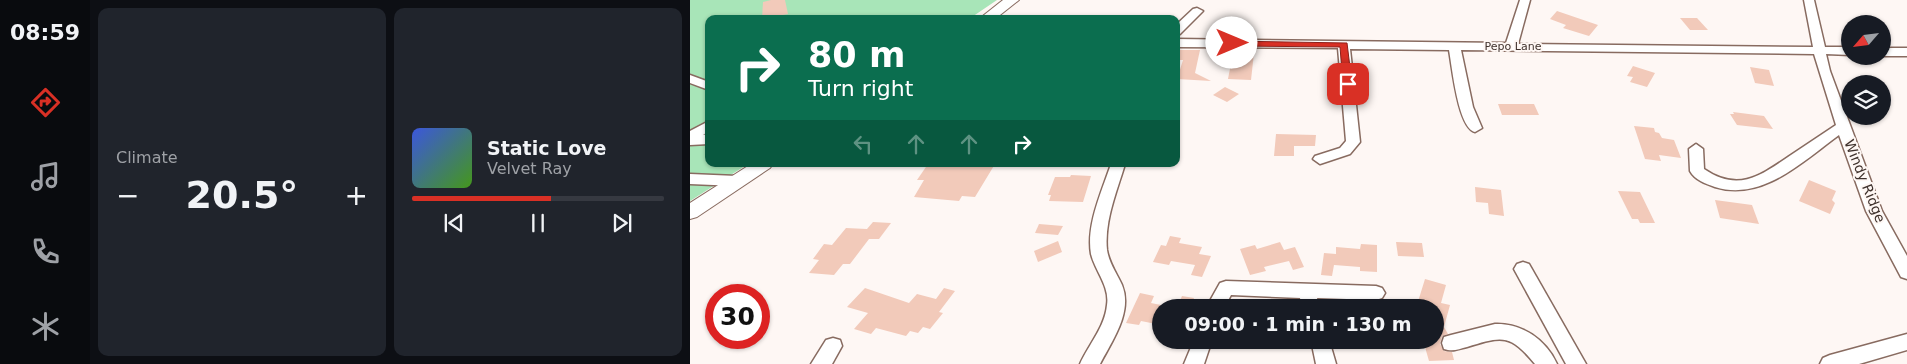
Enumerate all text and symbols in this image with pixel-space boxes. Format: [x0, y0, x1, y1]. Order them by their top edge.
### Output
north arrow [1841, 15, 1891, 65]
map controls [1841, 15, 1891, 125]
position arrow [1205, 16, 1257, 68]
text: 08:59 [10, 20, 80, 45]
icon: right [725, 35, 790, 100]
text: 80 m [808, 35, 905, 75]
street label: Pepo Lane [1485, 40, 1542, 53]
pin [1327, 63, 1369, 105]
icon: arrive [1334, 70, 1362, 98]
button: layers [1841, 75, 1891, 125]
text: Turn right [808, 76, 913, 101]
icon: directions [28, 85, 63, 120]
icon: left [849, 130, 877, 158]
icon: ahead [902, 130, 930, 158]
icon: ahead [955, 130, 983, 158]
icon: right [1008, 130, 1036, 158]
text: Static Love [487, 137, 607, 159]
street label: Windy Ridge [1841, 137, 1889, 225]
text: Climate [116, 148, 178, 167]
icon: music [28, 159, 63, 194]
text: Velvet Ray [487, 159, 572, 178]
text: 20.5° [186, 173, 298, 217]
text: − [116, 179, 139, 212]
text: + [345, 179, 368, 212]
icon: previous [440, 209, 468, 237]
icon: pause [524, 209, 552, 237]
icon: next [608, 209, 636, 237]
icon: phone [28, 234, 63, 269]
speed limit sign: 30 [705, 284, 770, 349]
icon: climate [28, 309, 63, 344]
text: 09:00 · 1 min · 130 m [1184, 313, 1412, 335]

